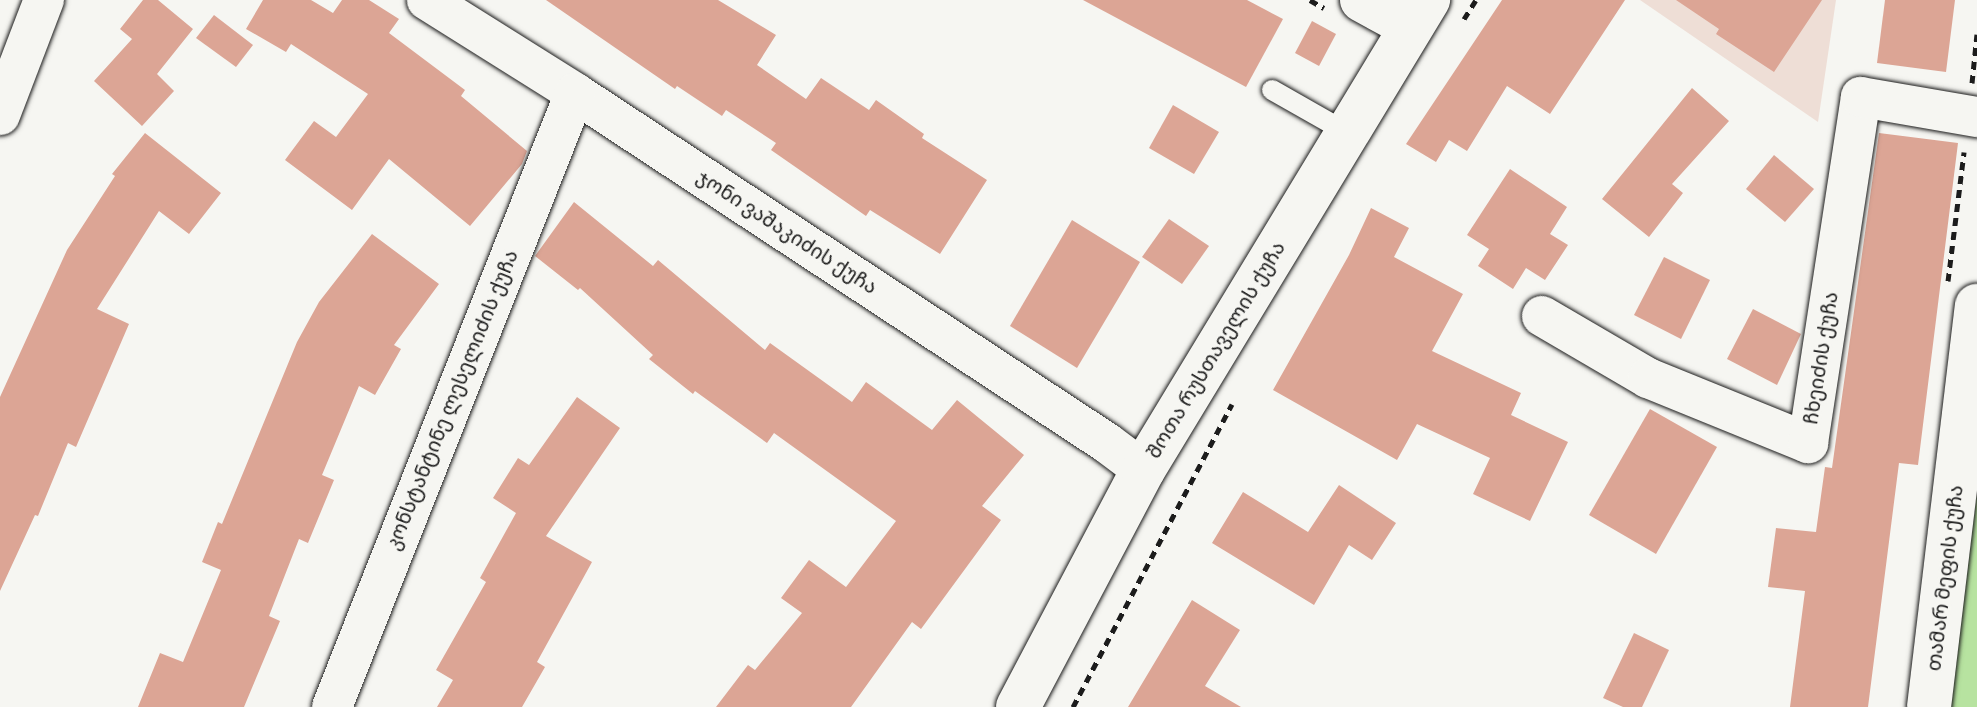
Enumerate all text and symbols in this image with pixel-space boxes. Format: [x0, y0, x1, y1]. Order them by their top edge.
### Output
street label: ჯონი ვაშაკიძის ქუჩა [692, 165, 882, 299]
street label: შოთა რუსთაველის ქუჩა [1142, 237, 1290, 463]
street label: კონსტანტინე ლესელიძის ქუჩა [381, 246, 523, 554]
street label: ჩხეიძის ქუჩა [1799, 290, 1843, 426]
street label: თამარ მეფის ქუჩა [1922, 484, 1968, 672]

